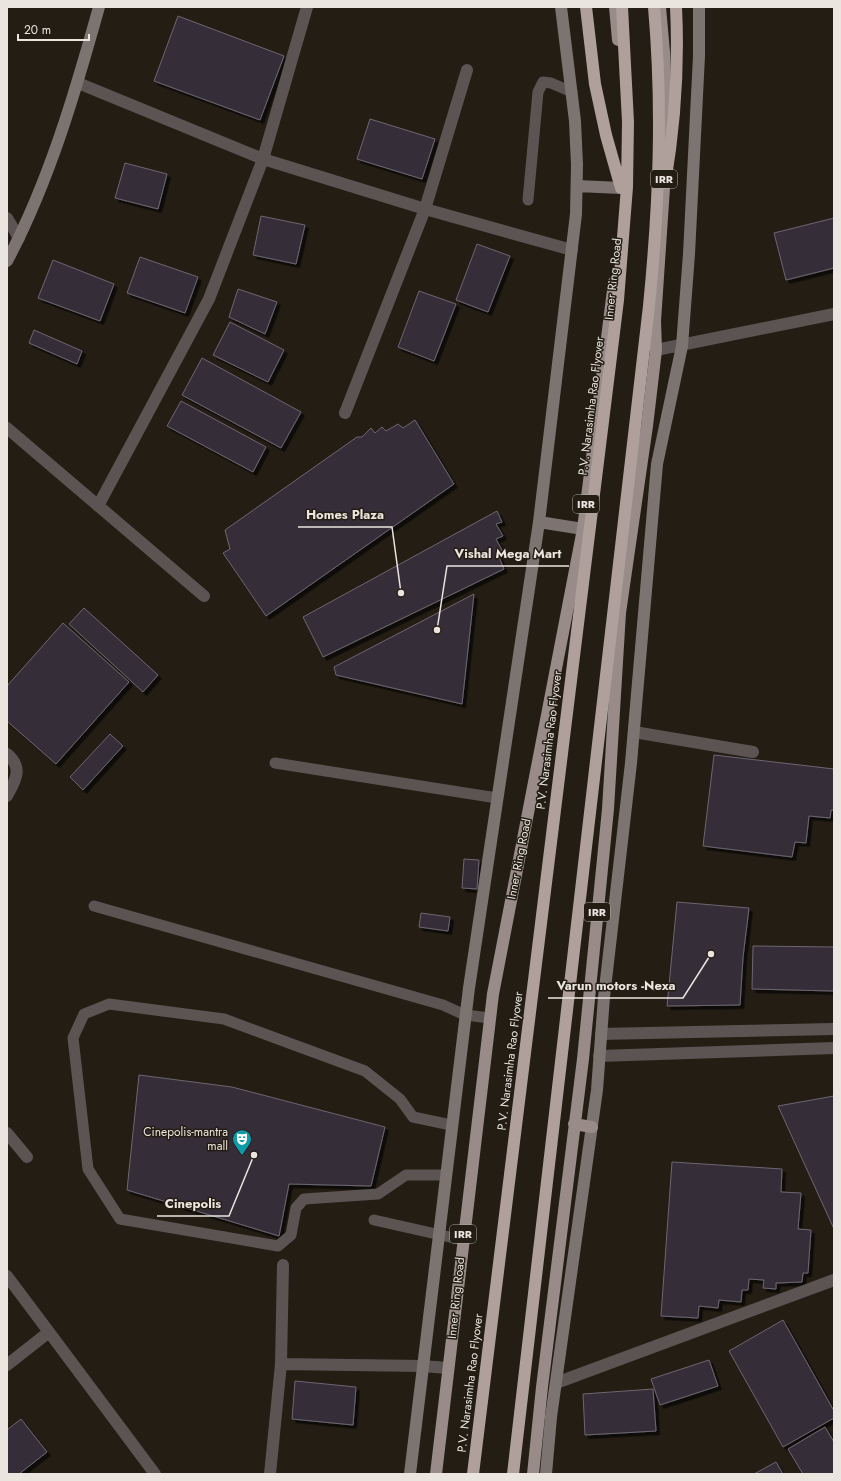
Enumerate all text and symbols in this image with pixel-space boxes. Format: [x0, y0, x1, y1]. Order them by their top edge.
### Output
scale bar [18, 16, 89, 42]
text: 20 m [24, 21, 51, 39]
road number: IRR [651, 170, 677, 188]
street label: Inner Ring Road [600, 237, 626, 321]
street label: P.V. Narasimha Rao Flyover [574, 335, 609, 476]
road number: IRR [573, 495, 599, 513]
callout: Homes Plaza [298, 502, 392, 527]
text: Homes Plaza [306, 505, 384, 524]
callout: Vishal Mega Mart [447, 541, 569, 566]
text: Vishal Mega Mart [454, 544, 562, 563]
street label: P.V. Narasimha Rao Flyover [532, 669, 567, 810]
street label: Inner Ring Road [502, 817, 536, 901]
road number: IRR [584, 903, 610, 921]
callout: Varun motors -Nexa [548, 973, 683, 998]
text: Varun motors -Nexa [555, 976, 676, 995]
street label: P.V. Narasimha Rao Flyover [493, 990, 528, 1131]
place label: Cinepolis-mantra mall [143, 1123, 228, 1155]
theatre icon: Cinepolis-mantra mall [231, 1128, 253, 1156]
callout: Cinepolis [157, 1191, 229, 1216]
text: Cinepolis [165, 1194, 221, 1213]
road number: IRR [450, 1225, 476, 1243]
street label: Inner Ring Road [443, 1256, 469, 1340]
street label: P.V. Narasimha Rao Flyover [453, 1312, 488, 1453]

